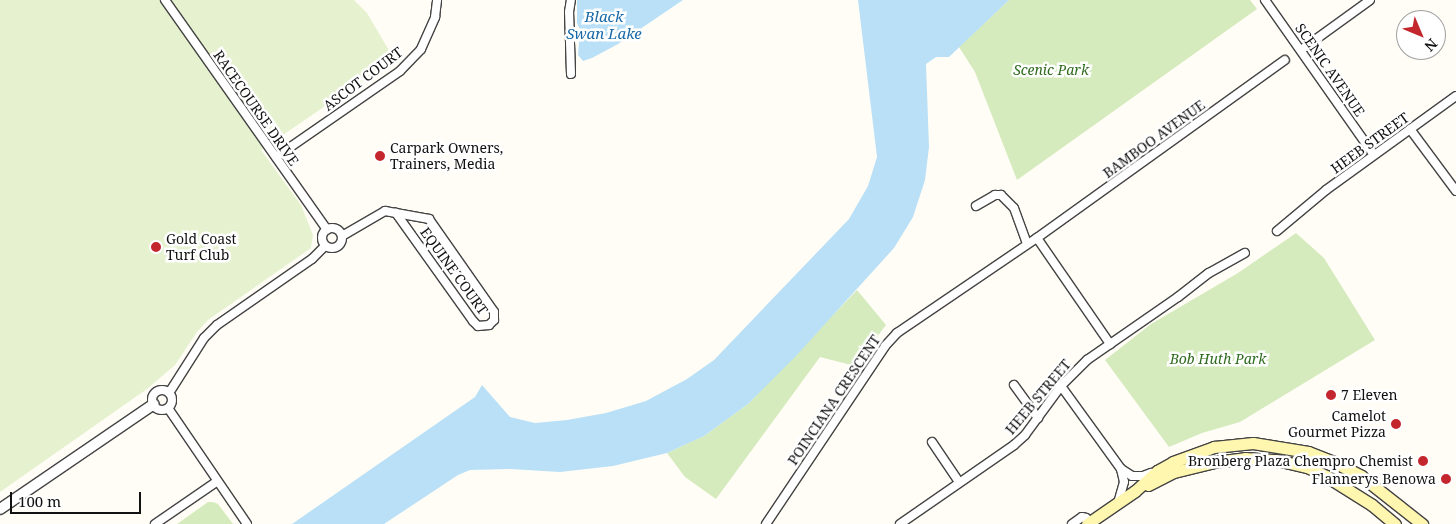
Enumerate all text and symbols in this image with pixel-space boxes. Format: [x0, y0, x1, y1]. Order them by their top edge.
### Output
water label: Black Swan Lake [566, 7, 642, 42]
north arrow [1396, 10, 1446, 60]
street label: SCENIC AVENUE [1292, 20, 1368, 120]
text: N [1421, 35, 1442, 56]
street label: ASCOT COURT [320, 44, 406, 114]
street label: RACECOURSE DRIVE [210, 47, 302, 169]
park label: Scenic Park [1013, 62, 1089, 78]
street label: BAMBOO AVENUE [1100, 96, 1208, 182]
street label: HEEB STREET [1328, 109, 1412, 177]
place label: Carpark Owners, Trainers, Media [390, 140, 503, 172]
marker: Carpark Owners, Trainers, Media [374, 150, 386, 162]
street label: EQUINE COURT [417, 224, 491, 318]
place label: Gold Coast Turf Club [166, 231, 236, 264]
marker: Gold Coast Turf Club [150, 241, 162, 253]
street label: POINCIANA CRESCENT [784, 332, 884, 468]
park label: Bob Huth Park [1170, 351, 1266, 367]
street label: HEEB STREET [1002, 356, 1074, 438]
place label: 7 Eleven [1341, 387, 1398, 403]
marker: 7 Eleven [1325, 389, 1337, 401]
place label: Camelot Gourmet Pizza [1288, 408, 1386, 441]
marker: Camelot Gourmet Pizza [1390, 418, 1402, 430]
place label: Bronberg Plaza Chempro Chemist [1188, 453, 1413, 469]
marker: Bronberg Plaza Chempro Chemist [1417, 455, 1429, 467]
place label: Flannerys Benowa [1312, 471, 1436, 487]
marker: Flannerys Benowa [1440, 473, 1452, 485]
scale bar [12, 482, 144, 514]
text: 100 m [18, 491, 61, 511]

